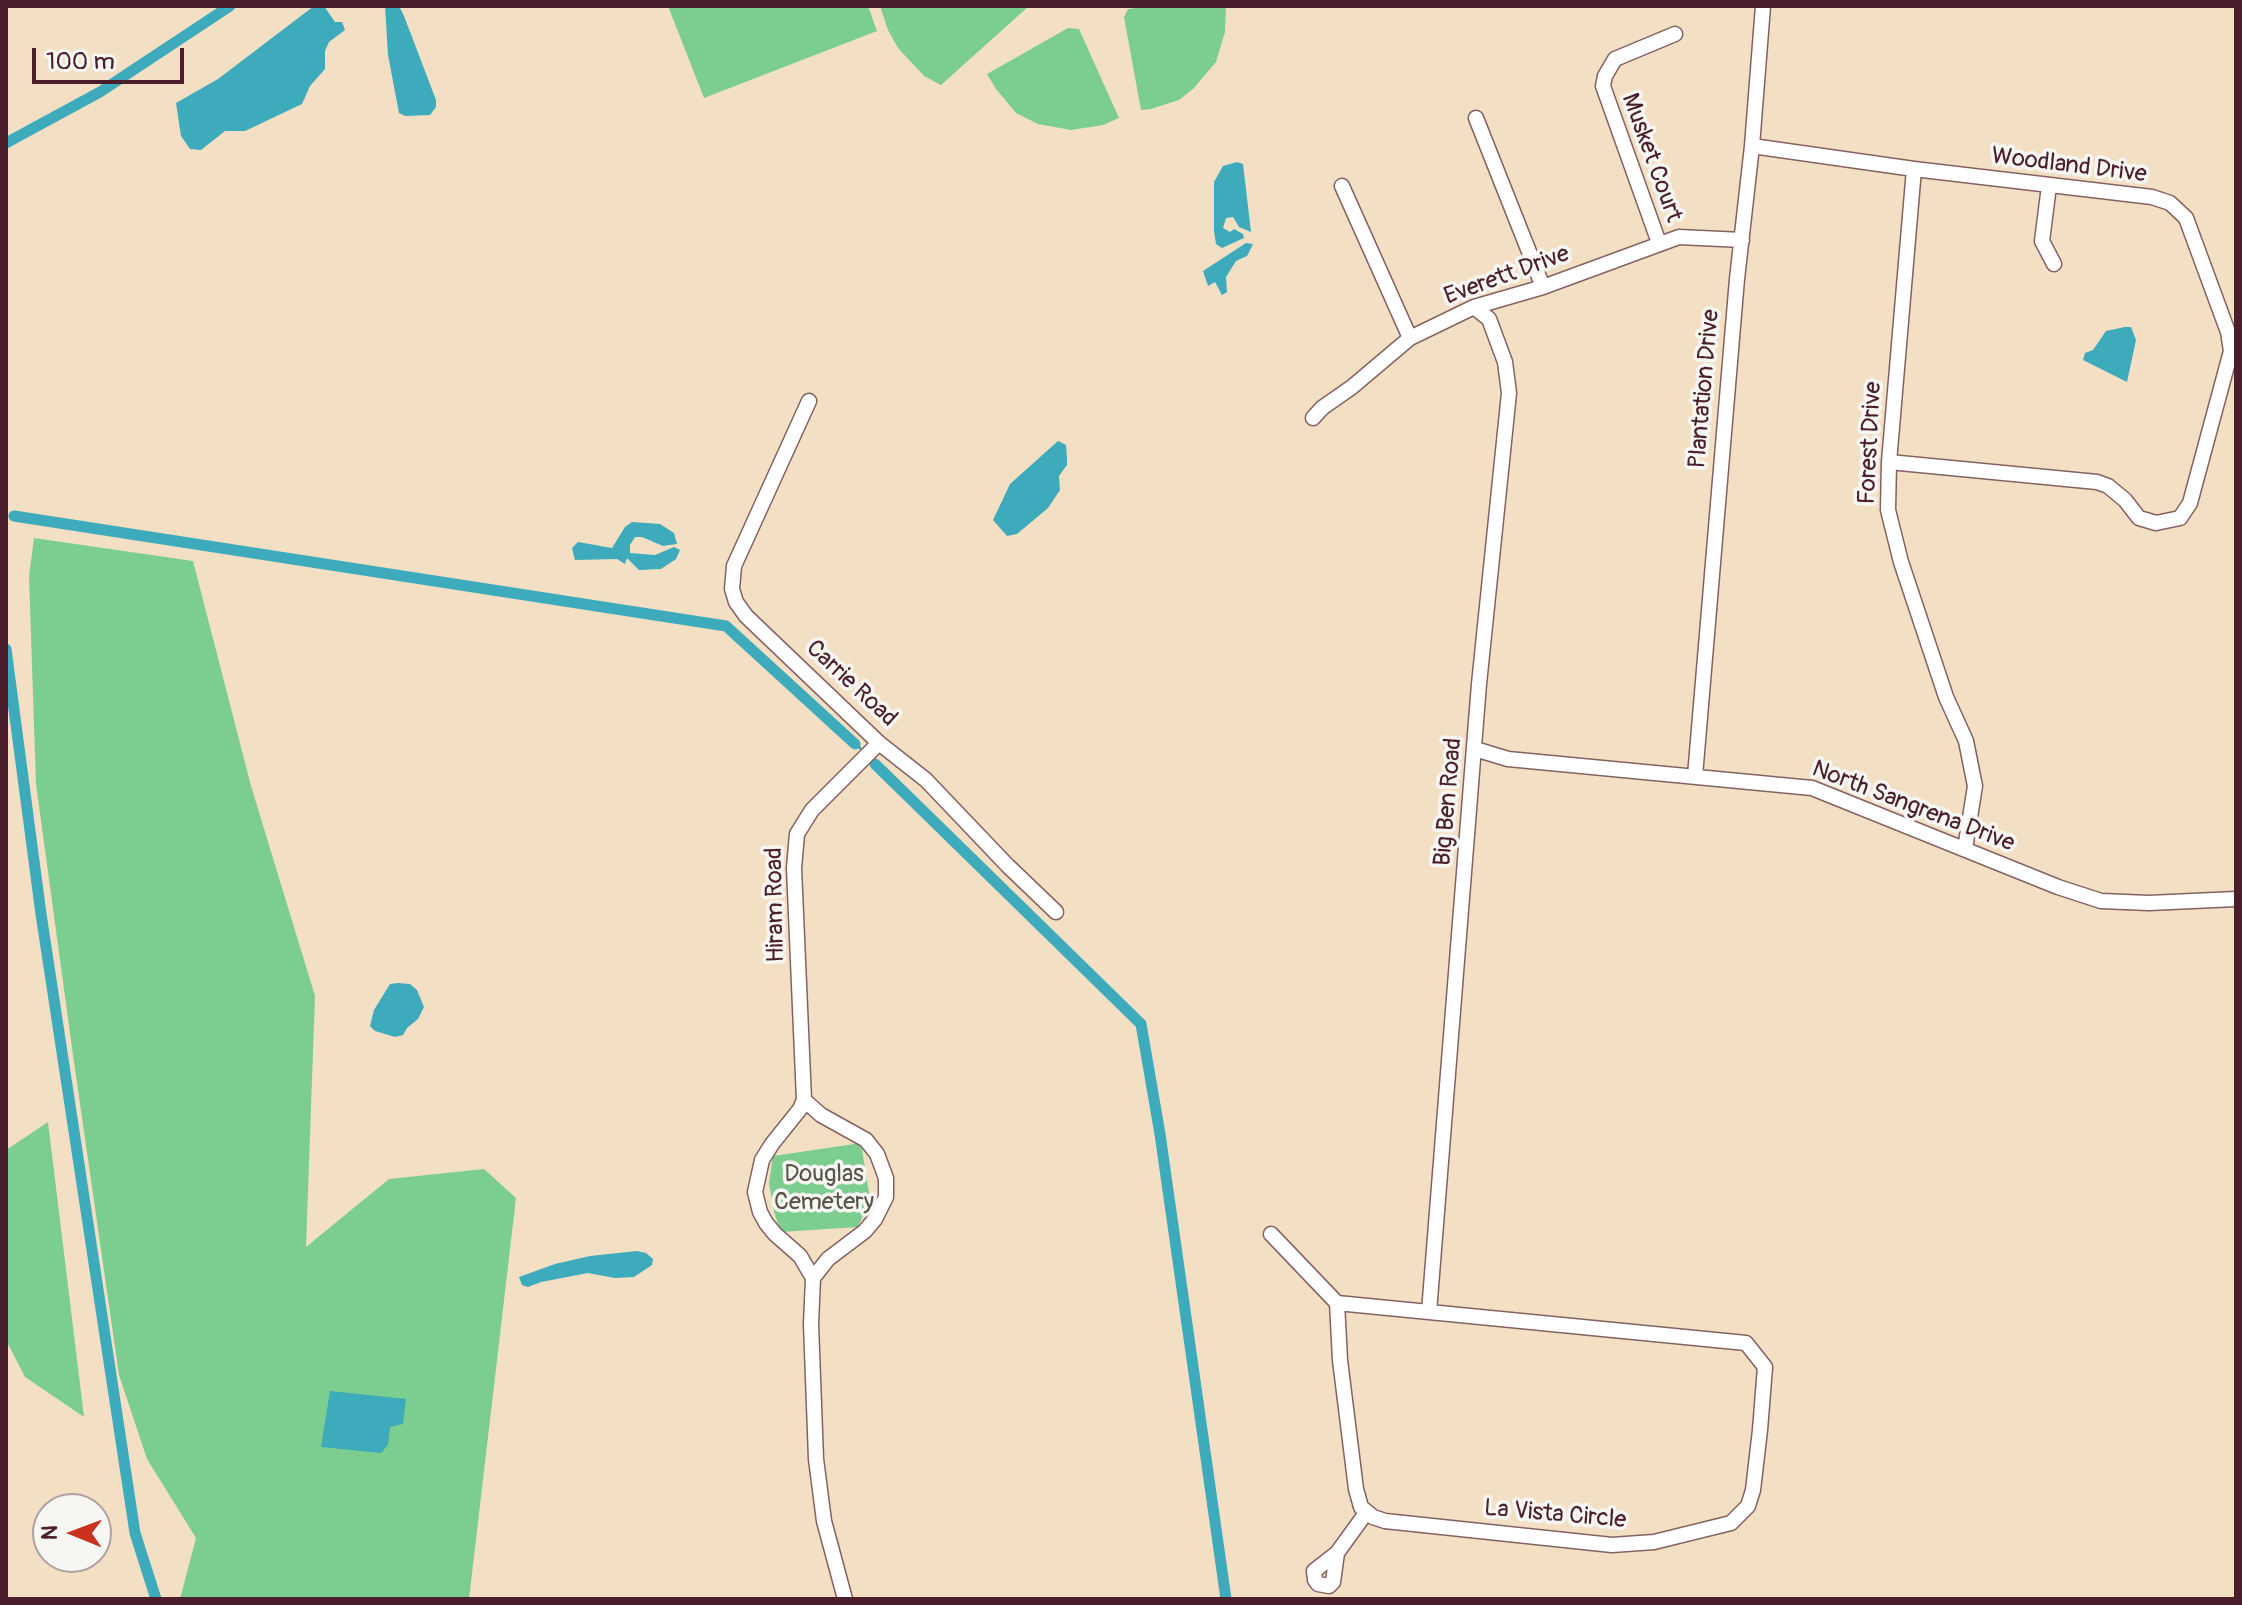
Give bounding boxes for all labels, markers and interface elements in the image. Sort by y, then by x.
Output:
scale bar [36,32,188,82]
text: 100 m [46,47,115,76]
street label: Musket Court [1614,90,1688,226]
street label: Woodland Drive [1990,142,2148,190]
street label: Everett Drive [1441,240,1573,312]
street label: Plantation Drive [1684,308,1726,470]
street label: Forest Drive [1853,381,1889,505]
street label: Carrie Road [799,635,903,733]
street label: Big Ben Road [1429,737,1469,867]
street label: North Sangrena Drive [1808,755,2018,859]
street label: Hiram Road [761,847,791,963]
park label: Douglas Cemetery [774,1161,874,1217]
north arrow [32,1493,112,1573]
street label: La Vista Circle [1483,1494,1627,1536]
text: N [36,1525,64,1540]

